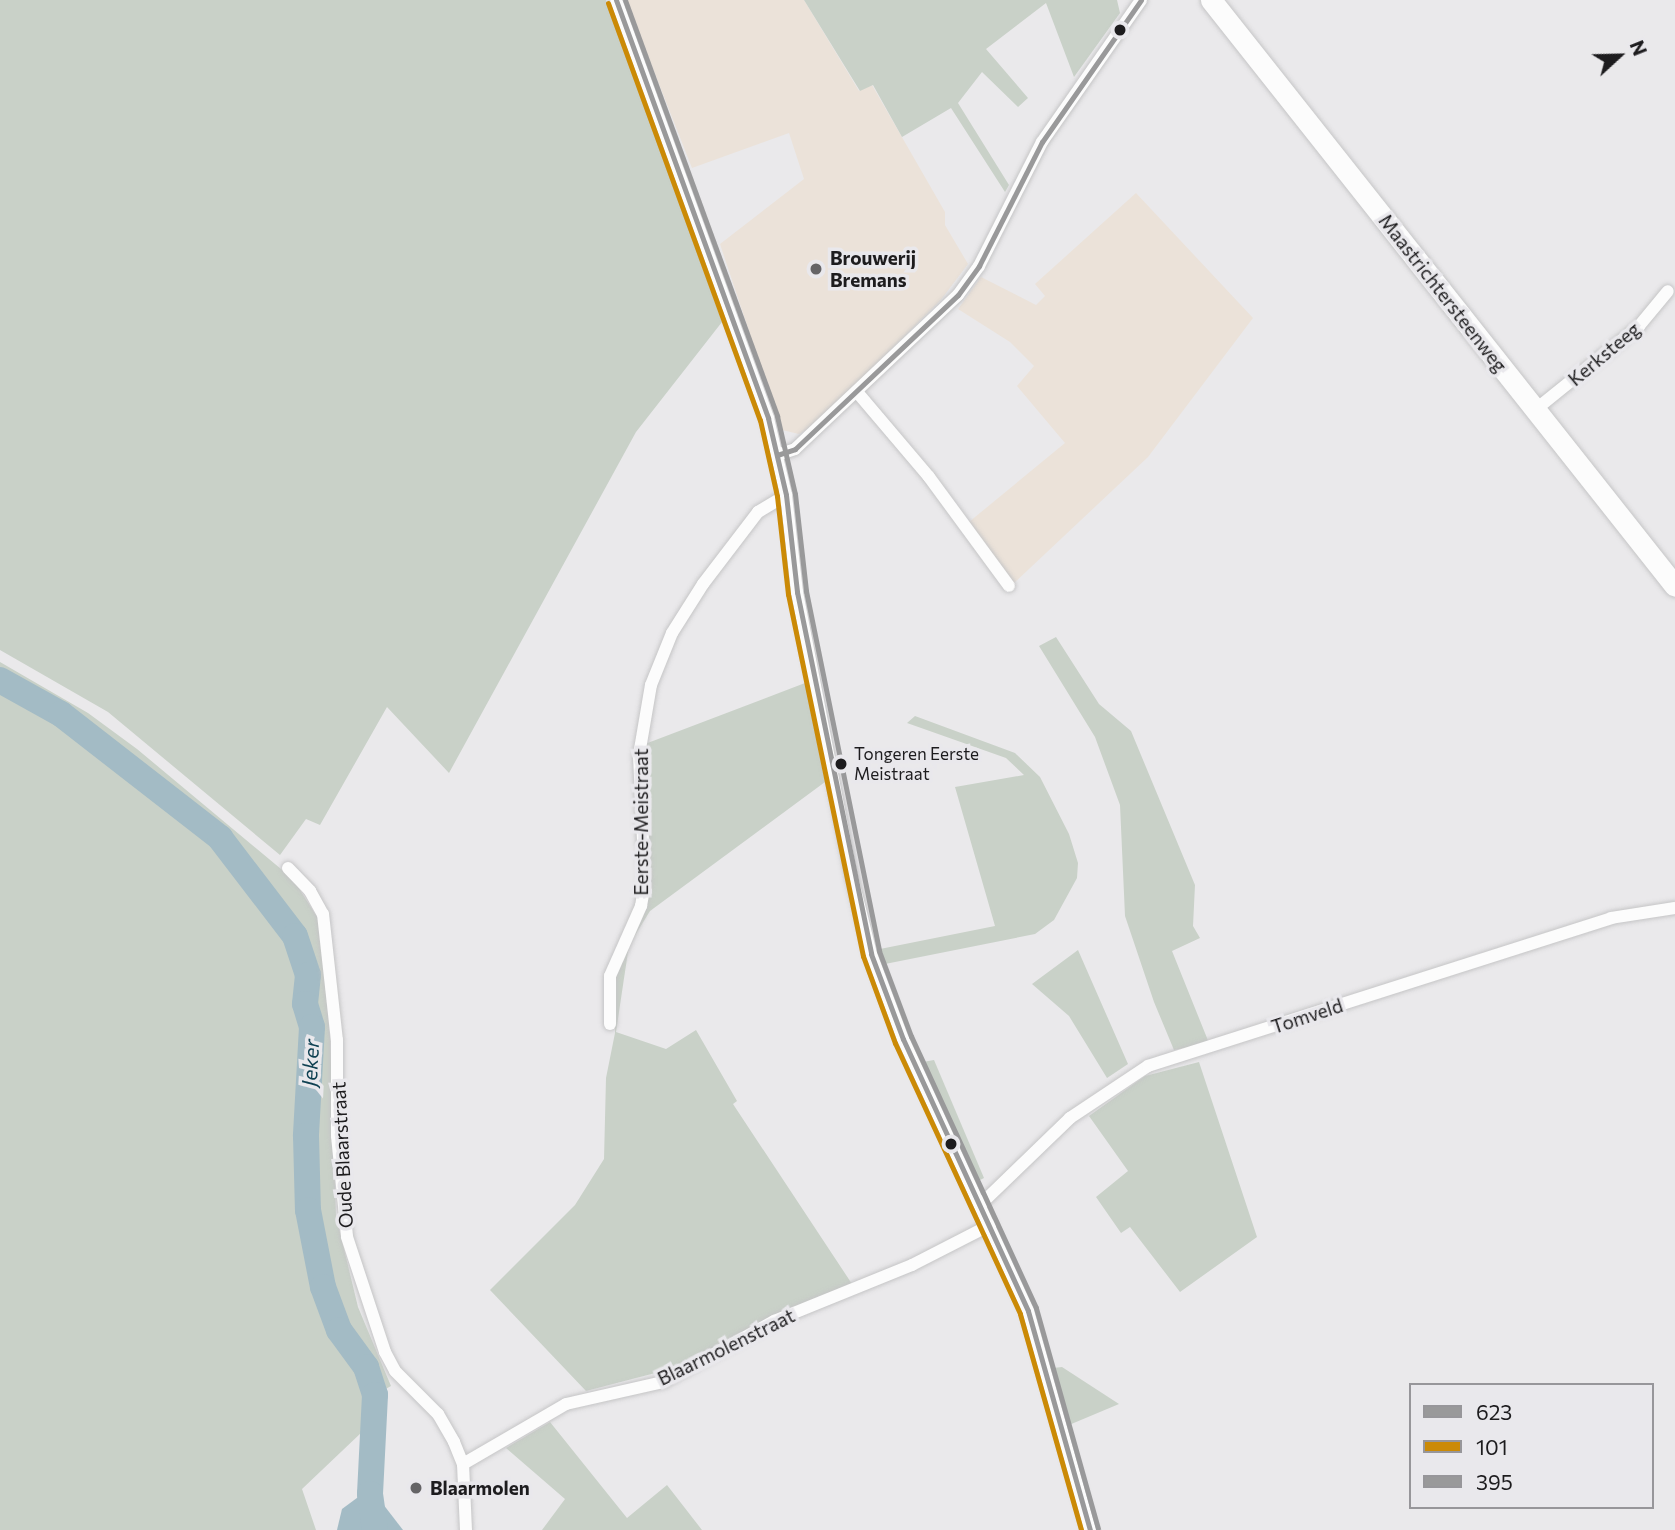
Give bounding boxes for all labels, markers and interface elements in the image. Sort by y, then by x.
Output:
north arrow [1584,21,1654,91]
unlabelled marker [1113,23,1127,37]
text: N [1626,37,1652,59]
street label: Maastrichtersteenweg [1374,210,1512,376]
place label: Brouwerij Bremans [830,247,916,291]
marker: Brouwerij Bremans [808,261,824,277]
street label: Kerksteeg [1564,317,1644,391]
place label: Tongeren Eerste Meistraat [854,744,979,784]
street label: Eerste-Meistraat [630,748,652,896]
marker: Tongeren Eerste Meistraat [834,757,848,771]
street label: Tomveld [1268,994,1346,1038]
water label: Jeker [296,1039,324,1087]
street label: Oude Blaarstraat [327,1081,357,1229]
unlabelled marker [944,1137,958,1151]
street label: Blaarmolenstraat [654,1304,798,1390]
legend [1409,1383,1654,1509]
text: 623 [1476,1399,1512,1424]
text: 101 [1476,1434,1508,1459]
text: 395 [1476,1469,1513,1494]
place label: Blaarmolen [430,1477,530,1499]
marker: Blaarmolen [408,1480,424,1496]

